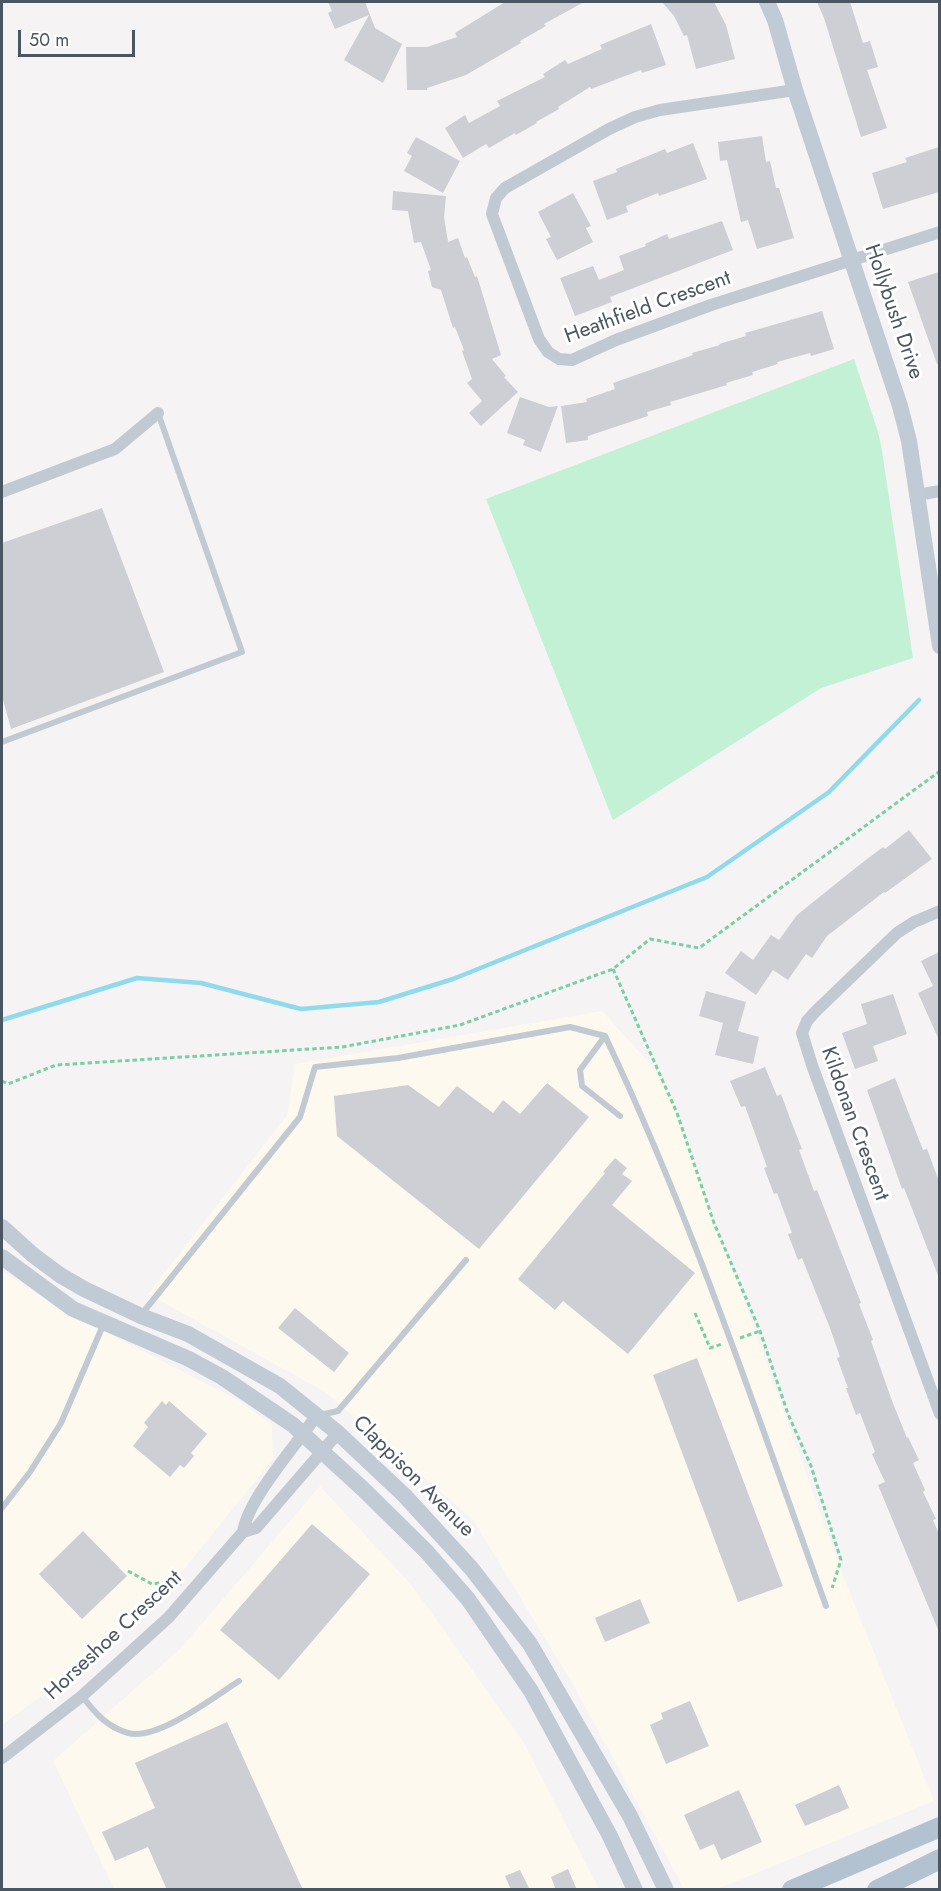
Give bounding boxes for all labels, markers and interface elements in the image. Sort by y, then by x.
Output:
scale bar [21,18,138,56]
text: 50 m [29,27,69,53]
street label: Hollybush Drive [858,241,928,383]
street label: Heathfield Crescent [562,266,734,350]
street label: Kildonan Crescent [815,1044,893,1204]
street label: Clappison Avenue [347,1411,479,1543]
street label: Horseshoe Crescent [40,1566,188,1706]

